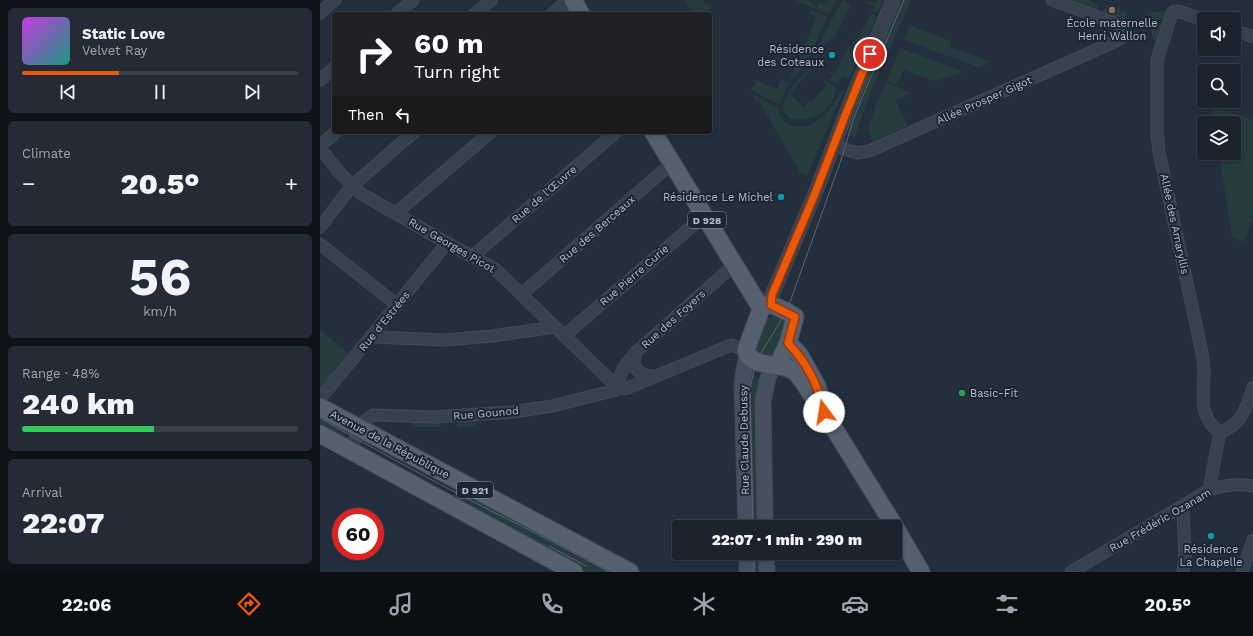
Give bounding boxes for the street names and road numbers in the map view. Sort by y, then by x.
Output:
street label: Allée Prosper Gigot [935,73,1034,127]
street label: Rue de l'Œuvre [509,163,579,226]
street label: Allée des Amaryllis [1158,173,1192,276]
street label: Rue des Berceaux [557,193,638,266]
road number: D 928 [688,212,726,228]
street label: Rue Georges Picot [406,215,498,276]
street label: Rue Pierre Curie [597,242,671,309]
street label: Rue des Foyers [639,287,708,351]
street label: Rue d'Estrées [356,288,413,354]
street label: Rue Claude Debussy [737,385,752,495]
street label: Rue Gounod [453,404,519,423]
street label: Avenue de la République [328,407,452,481]
road number: D 921 [457,482,493,498]
street label: Rue Frédéric Ozanam [1107,486,1213,555]

